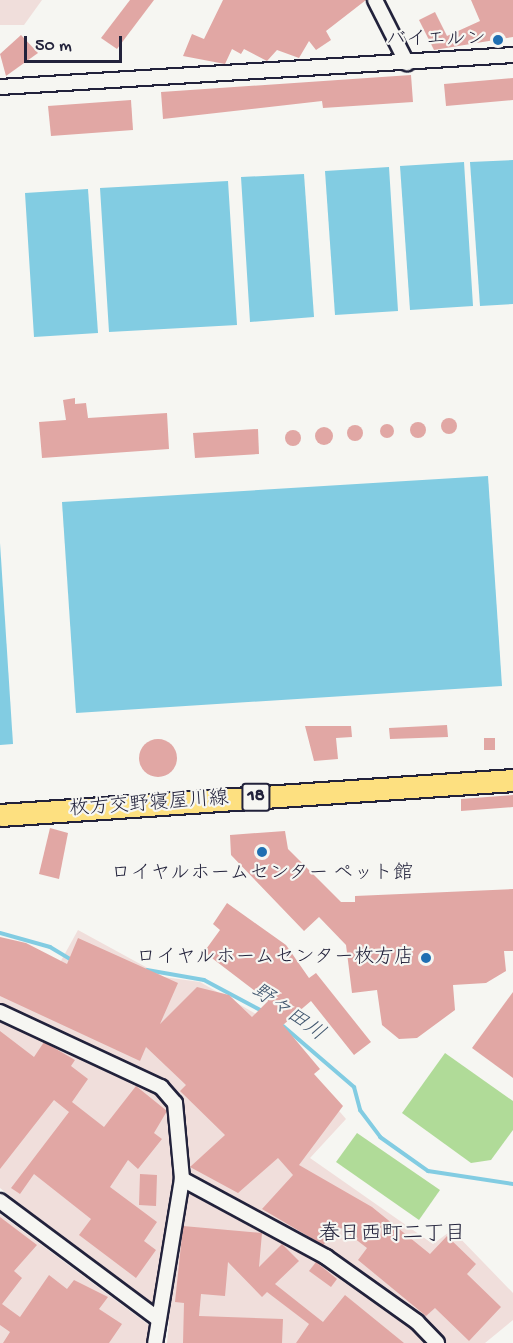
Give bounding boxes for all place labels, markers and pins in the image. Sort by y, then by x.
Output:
place label: バイエルン [386,28,486,52]
marker: バイエルン [491,33,505,47]
marker: ロイヤルホームセンター ペット館 [255,845,269,859]
place label: ロイヤルホームセンター ペット館 [110,862,414,886]
place label: ロイヤルホームセンター枚方店 [134,946,414,970]
marker: ロイヤルホームセンター枚方店 [419,951,433,965]

